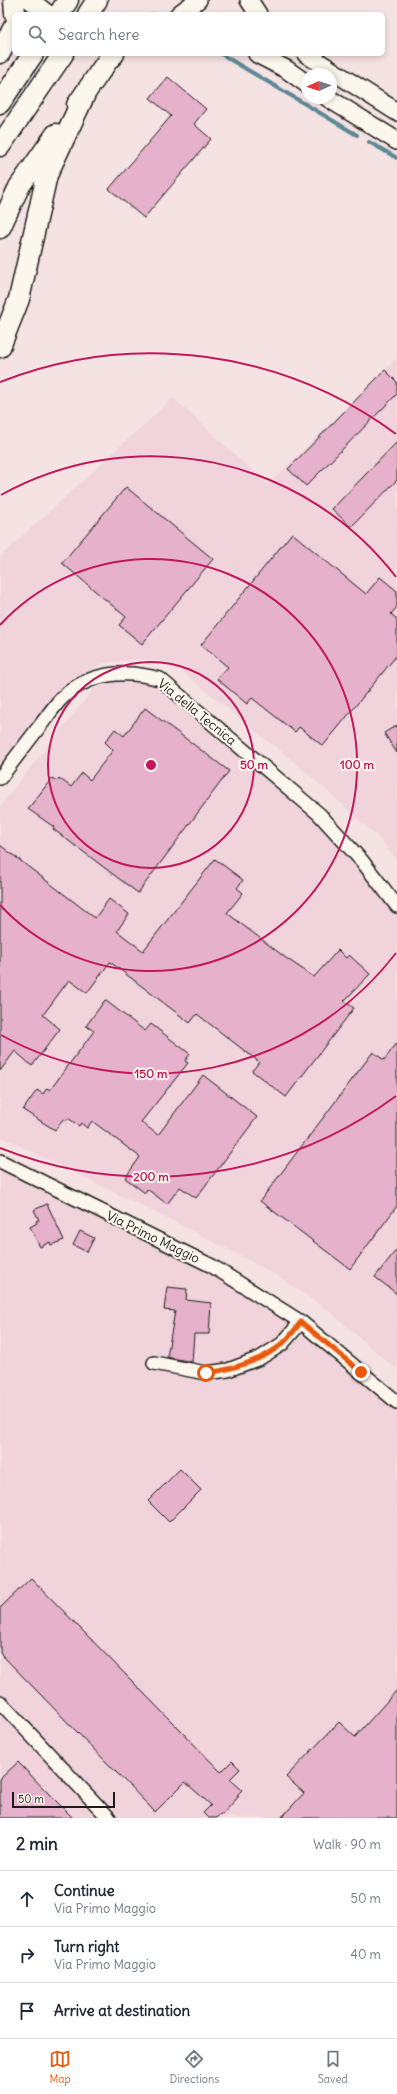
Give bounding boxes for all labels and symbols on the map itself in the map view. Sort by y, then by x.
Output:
north arrow [301,68,337,104]
street label: Via della Tecnica [154,675,240,749]
text: 50 m [240,757,269,772]
text: 100 m [340,757,374,772]
centre of rings [144,758,158,772]
text: 150 m [135,1066,168,1081]
text: 200 m [133,1169,169,1184]
street label: Via Primo Maggio [103,1207,203,1267]
route end [352,1363,370,1381]
route start [197,1364,215,1382]
scale bar [12,1790,115,1809]

